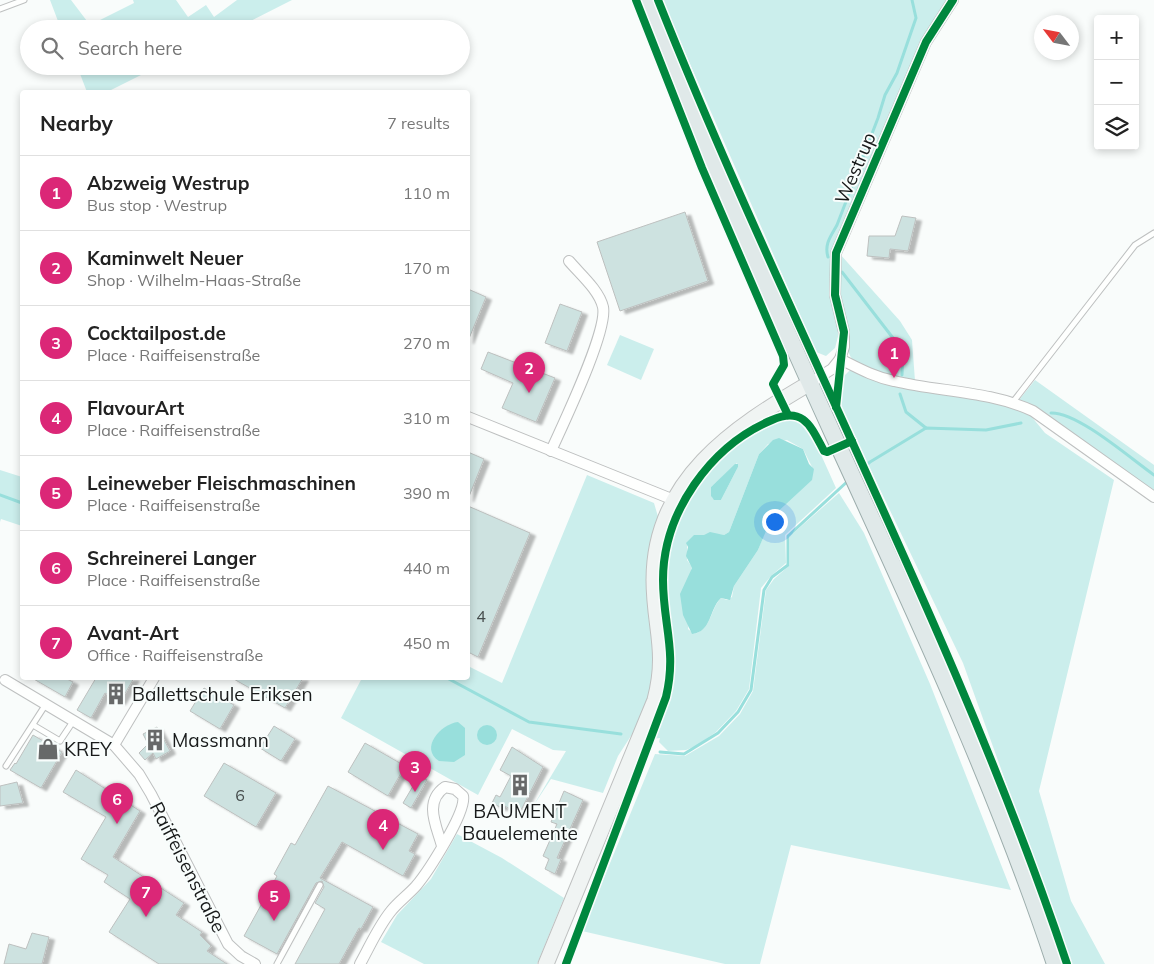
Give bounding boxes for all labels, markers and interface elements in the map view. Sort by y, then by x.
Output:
north arrow [1034,15,1079,60]
map controls [1094,15,1139,150]
button: + [1094,15,1139,60]
search box [20,20,470,75]
icon: search [38,34,66,62]
text: Search here [78,36,182,60]
button: − [1094,60,1139,105]
button: layers [1094,105,1139,150]
text: Nearby [40,110,113,136]
text: 7 results [387,113,450,133]
street label: Westrup [829,129,881,207]
text: Abzweig Westrup [87,171,249,195]
text: 1 [51,183,61,203]
text: 110 m [403,183,450,203]
text: Bus stop · Westrup [87,195,227,215]
text: Kaminwelt Neuer [87,246,243,270]
text: 2 [51,258,61,278]
text: 170 m [403,258,450,278]
text: Shop · Wilhelm-Haas-Straße [87,270,301,290]
text: Cocktailpost.de [87,321,226,345]
text: 3 [51,333,61,353]
text: 270 m [403,333,450,353]
pin: 1 [878,337,910,378]
text: Place · Raiffeisenstraße [87,345,260,365]
pin: 2 [513,352,545,393]
text: FlavourArt [87,396,184,420]
text: 4 [51,408,61,428]
text: 310 m [403,408,450,428]
text: Place · Raiffeisenstraße [87,420,260,440]
text: Leineweber Fleischmaschinen [87,471,356,495]
text: 5 [51,483,61,503]
text: 390 m [403,483,450,503]
text: Place · Raiffeisenstraße [87,495,260,515]
your location [762,509,788,535]
text: Schreinerei Langer [87,546,256,570]
text: 6 [51,558,61,578]
text: 440 m [403,558,450,578]
text: Place · Raiffeisenstraße [87,570,260,590]
house number: 4 [476,606,486,626]
text: Avant-Art [87,621,179,645]
text: 7 [51,633,61,653]
text: 450 m [403,633,450,653]
text: Office · Raiffeisenstraße [87,645,263,665]
building icon: Ballettschule Eriksen [103,681,129,707]
place label: Ballettschule Eriksen [132,682,313,706]
building icon: Massmann [142,727,168,753]
place label: Massmann [172,728,269,752]
shop icon: KREY [35,736,61,762]
place label: KREY [64,737,112,761]
pin: 3 [399,751,431,792]
building icon: BAUMENT Bauelemente [507,772,533,798]
pin: 6 [101,783,133,824]
house number: 6 [235,785,245,805]
street label: Raiffeisenstraße [145,798,231,936]
place label: BAUMENT Bauelemente [462,799,578,845]
pin: 4 [367,809,399,850]
pin: 7 [130,876,162,917]
pin: 5 [258,880,290,921]

